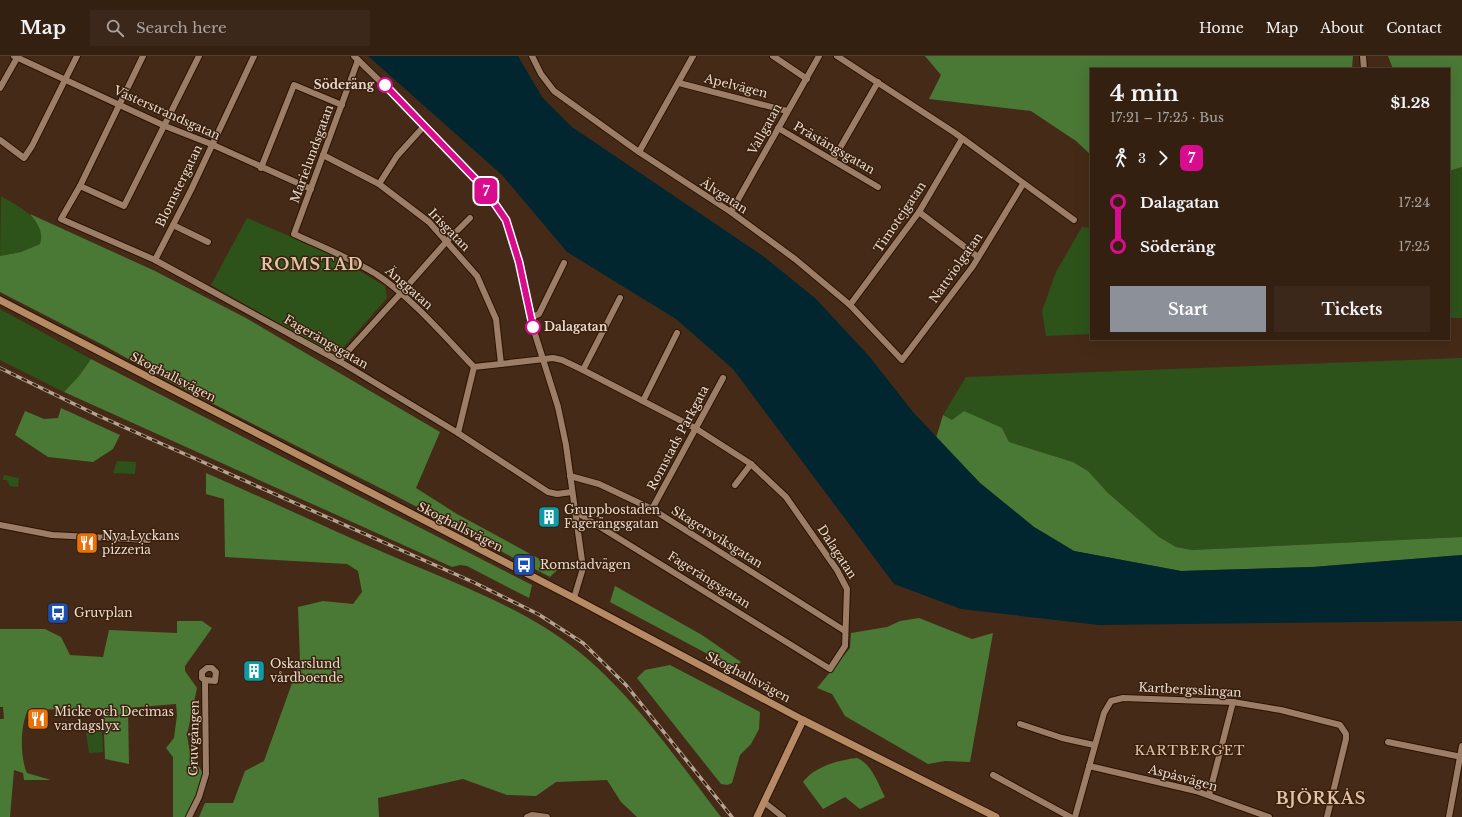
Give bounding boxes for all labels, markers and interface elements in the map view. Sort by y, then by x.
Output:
search box [90,10,370,46]
text: Map [20,16,66,39]
icon: search [104,17,126,39]
text: Search here [136,18,227,37]
text: Home [1199,19,1244,37]
text: Map [1266,19,1298,37]
text: About [1320,19,1364,37]
text: Contact [1386,19,1442,37]
street label: Apelvägen [702,70,769,101]
place label: Söderäng [314,77,375,92]
marker: Söderäng [377,77,393,93]
text: 4 min [1110,80,1179,107]
street label: Västerstrandsgatan [111,82,223,143]
text: $1.28 [1391,93,1430,112]
street label: Vallgatan [744,101,785,158]
street label: Marielundsgatan [287,103,336,205]
text: 17:21 – 17:25 · Bus [1110,109,1224,126]
street label: Prästängsgatan [791,118,878,177]
street label: Blomstergatan [152,142,205,229]
icon: walk [1110,147,1132,169]
icon: forward [1152,147,1174,169]
text: 7 [1188,149,1195,167]
text: 3 [1138,150,1146,167]
street label: Älvgatan [697,173,751,216]
line badge: 7 [473,178,499,204]
street label: Timotejgatan [870,178,929,255]
text: 7 [482,182,490,200]
text: Dalagatan [1140,193,1219,212]
text: 17:24 [1398,194,1430,211]
street label: Irisgatan [425,205,473,254]
street label: Nattviolgatan [926,230,985,306]
text: Söderäng [1140,237,1215,256]
text: 17:25 [1399,238,1430,255]
district label: ROMSTAD [260,254,364,274]
street label: Änggatan [382,262,437,312]
button: Start [1110,286,1266,332]
button: Tickets [1274,286,1430,332]
street label: Fagerängsgatan [281,311,371,372]
marker: Dalagatan [525,319,541,335]
place label: Dalagatan [544,319,608,334]
street label: Skoghallsvägen [128,349,218,405]
street label: Romstads Parkgata [644,383,712,493]
street label: Skoghallsvägen [415,499,505,555]
place label: Gruppbostaden Fagerängsgatan [564,502,660,531]
street label: Skagersviksgatan [669,503,766,571]
building icon: Gruppbostaden Fagerängsgatan [536,504,562,530]
street label: Dalagatan [815,522,860,581]
place label: Nya Lyckans pizzeria [102,528,179,557]
restaurant icon: Nya Lyckans pizzeria [74,530,100,556]
street label: Fagerängsgatan [665,548,753,611]
bus stop icon: Romstadvägen [511,552,537,578]
place label: Romstadvägen [540,557,631,572]
bus stop icon: Gruvplan [45,600,71,626]
place label: Gruvplan [74,605,133,620]
street label: Skoghallsvägen [703,648,793,705]
place label: Oskarslund vårdboende [270,656,343,685]
building icon: Oskarslund vårdboende [241,658,267,684]
street label: Kartbergsslingan [1138,679,1242,700]
street label: Gruvgången [185,700,202,776]
place label: Micke och Decimas vardagslyx [54,704,174,733]
restaurant icon: Micke och Decimas vardagslyx [25,706,51,732]
district label: KARTBERGET [1134,742,1246,759]
street label: Aspåsvägen [1146,761,1219,794]
district label: BJÖRKÅS [1276,788,1366,808]

